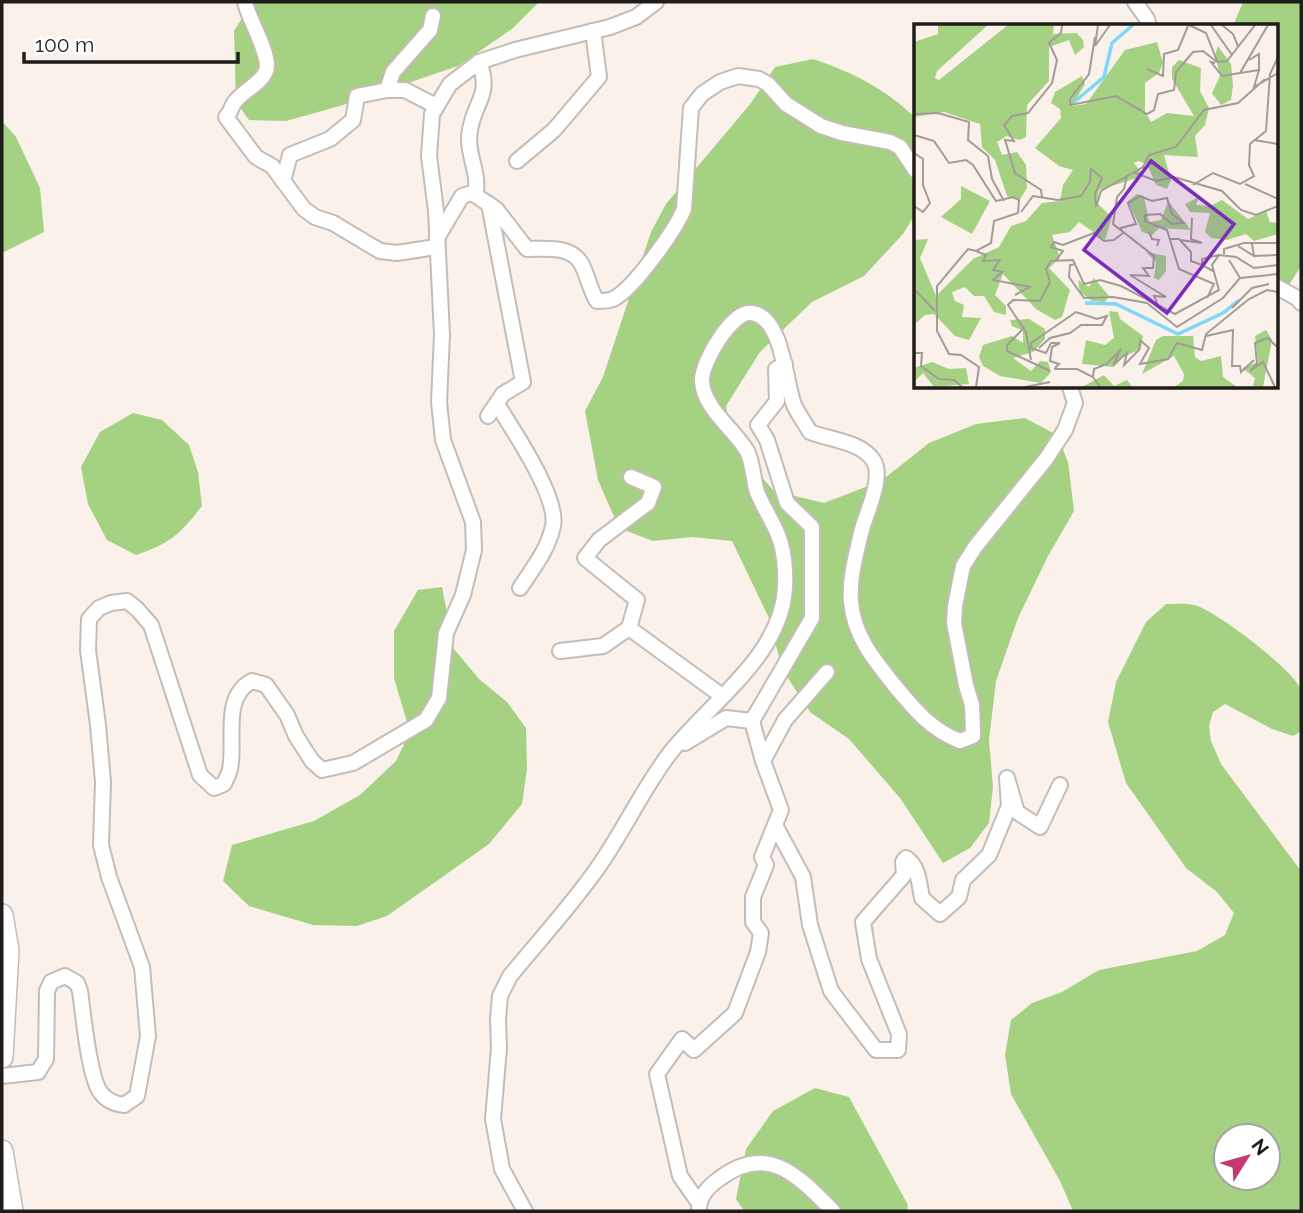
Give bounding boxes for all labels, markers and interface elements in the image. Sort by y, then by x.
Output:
scale bar [24,21,238,65]
inset map [914,24,1278,388]
text: 100 m [35,32,94,57]
north arrow [1212,1122,1282,1192]
text: N [1247,1134,1274,1159]

